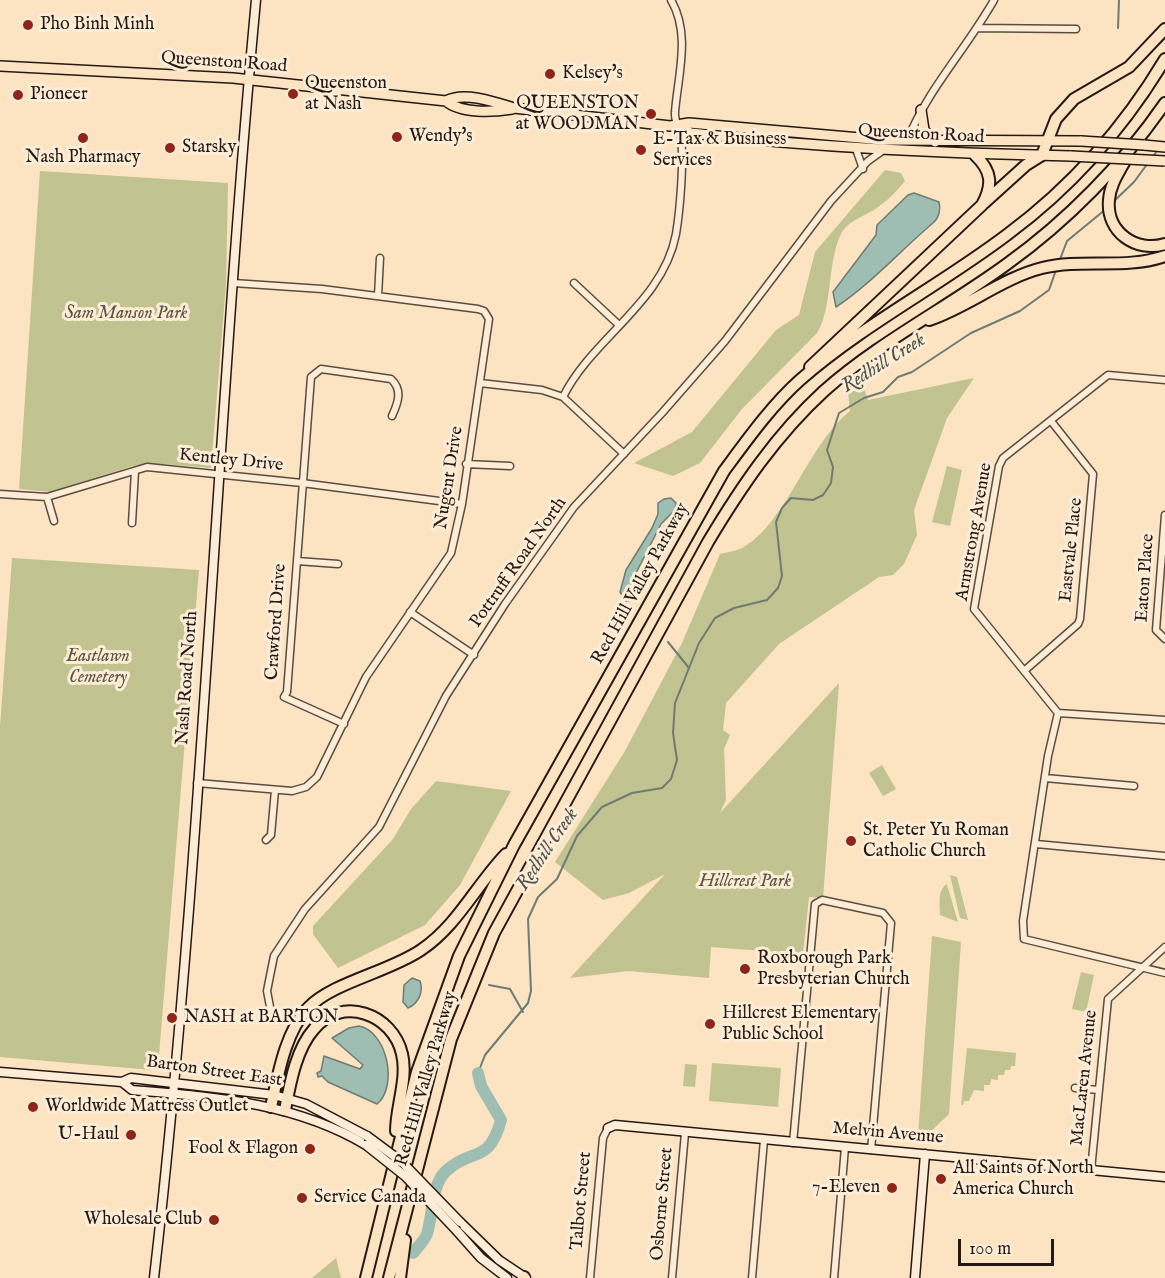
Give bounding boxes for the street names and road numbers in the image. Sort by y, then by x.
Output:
street label: Queenston Road [160,48,288,78]
street label: Queenston Road [857,121,985,149]
street label: Nugent Drive [431,425,469,531]
street label: Kentley Drive [178,445,284,477]
street label: Armstrong Avenue [952,461,998,603]
street label: Pottruff Road North [466,494,572,632]
street label: Eastvale Place [1056,497,1088,603]
street label: Red Hill Valley Parkway [588,500,694,668]
street label: Eaton Place [1132,533,1160,623]
street label: Crawford Drive [262,563,292,681]
street label: Nash Road North [173,610,203,746]
street label: Red Hill Valley Parkway [392,989,462,1169]
street label: MacLaren Avenue [1067,1009,1103,1147]
street label: Barton Street East [145,1052,283,1092]
street label: Melvin Avenue [832,1118,944,1150]
street label: Osborne Street [647,1146,679,1262]
street label: Talbot Street [567,1151,597,1251]

